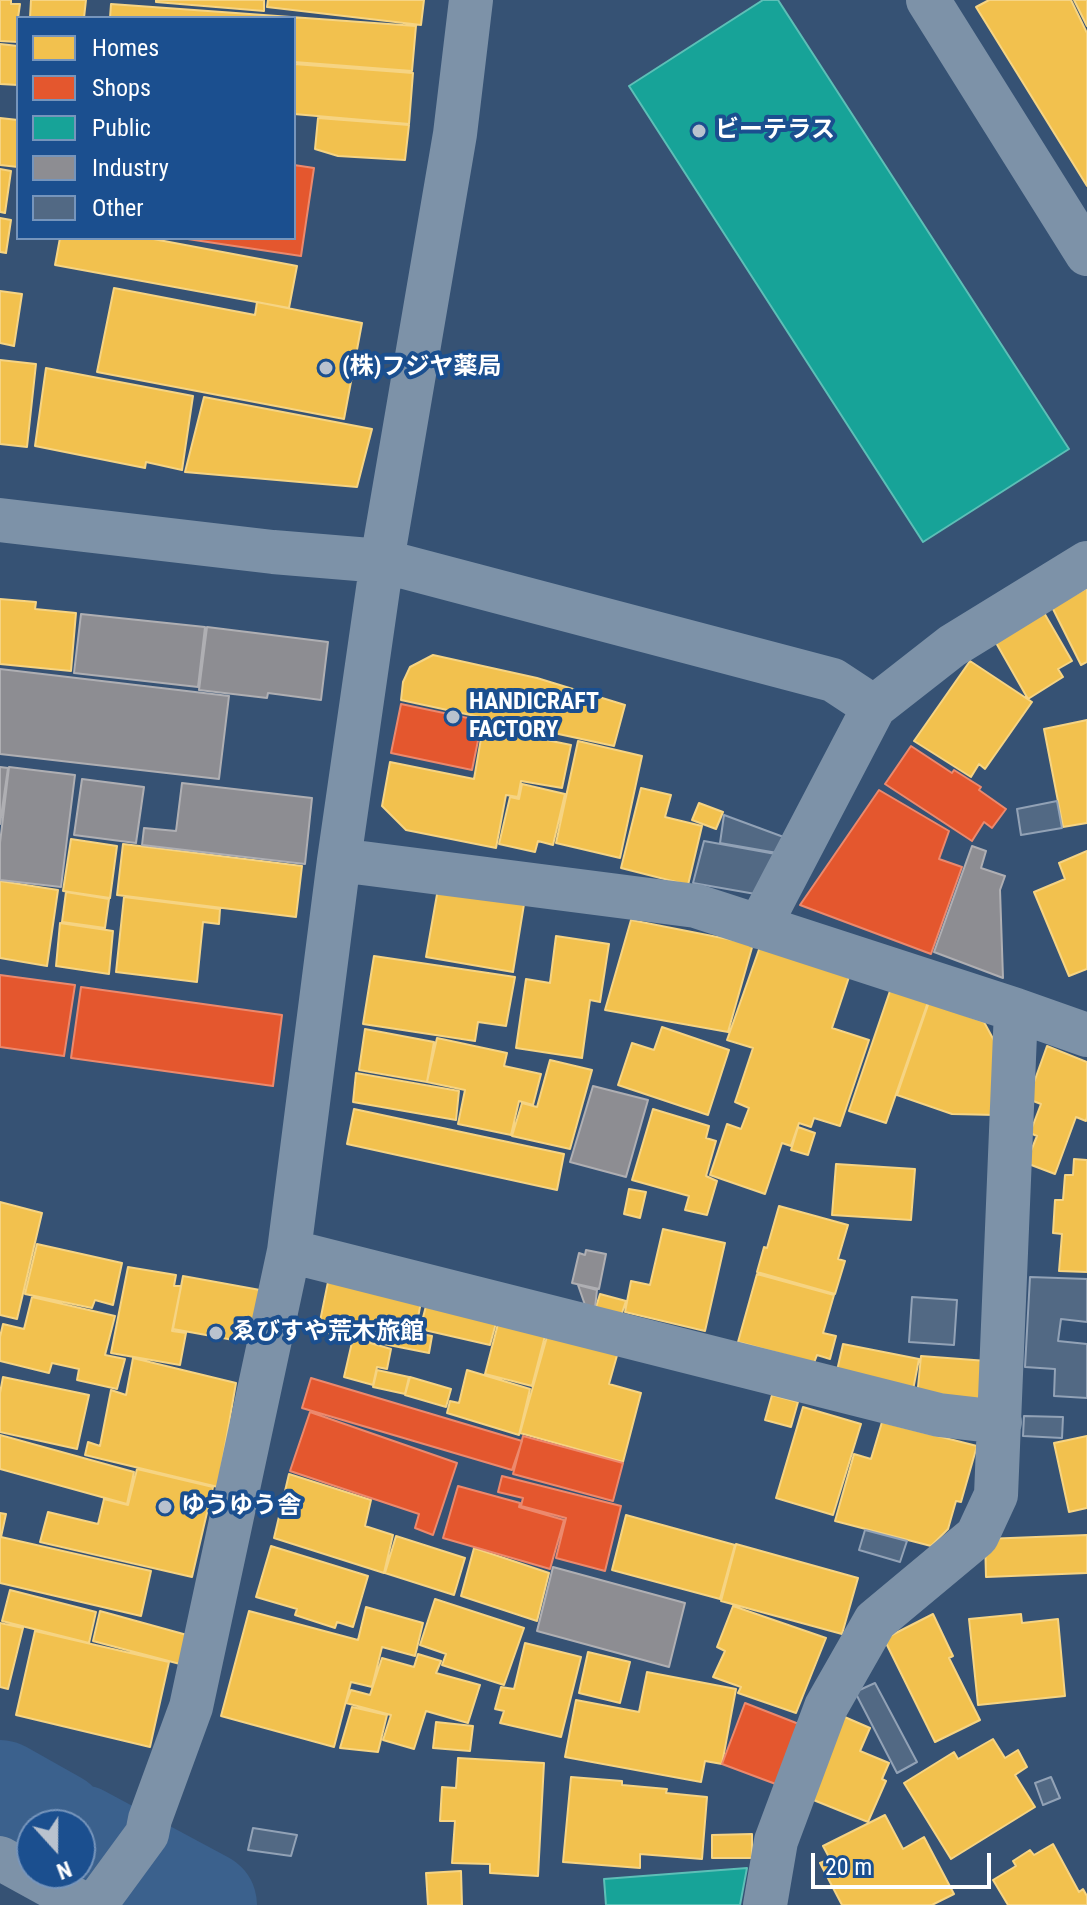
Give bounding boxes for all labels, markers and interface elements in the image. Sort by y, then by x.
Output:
legend [16,16,296,240]
text: Homes [92,34,159,62]
text: Shops [92,74,151,102]
text: Public [92,114,151,142]
place label: ビーテラス [715,117,835,145]
marker: ビーテラス [690,122,708,140]
text: Industry [92,154,169,182]
text: Other [92,194,144,222]
place label: (株)フジヤ薬局 [342,354,502,382]
marker: (株)フジヤ薬局 [317,359,335,377]
place label: HANDICRAFT FACTORY [469,689,599,745]
marker: HANDICRAFT FACTORY [444,708,462,726]
place label: ゑびすや荒木旅館 [232,1319,424,1347]
marker: ゑびすや荒木旅館 [207,1324,225,1342]
place label: ゆうゆう舎 [181,1493,301,1521]
marker: ゆうゆう舎 [156,1498,174,1516]
north arrow [16,1809,96,1889]
scale bar [815,1837,995,1887]
text: 20 m [825,1853,872,1881]
text: N [53,1856,75,1884]

